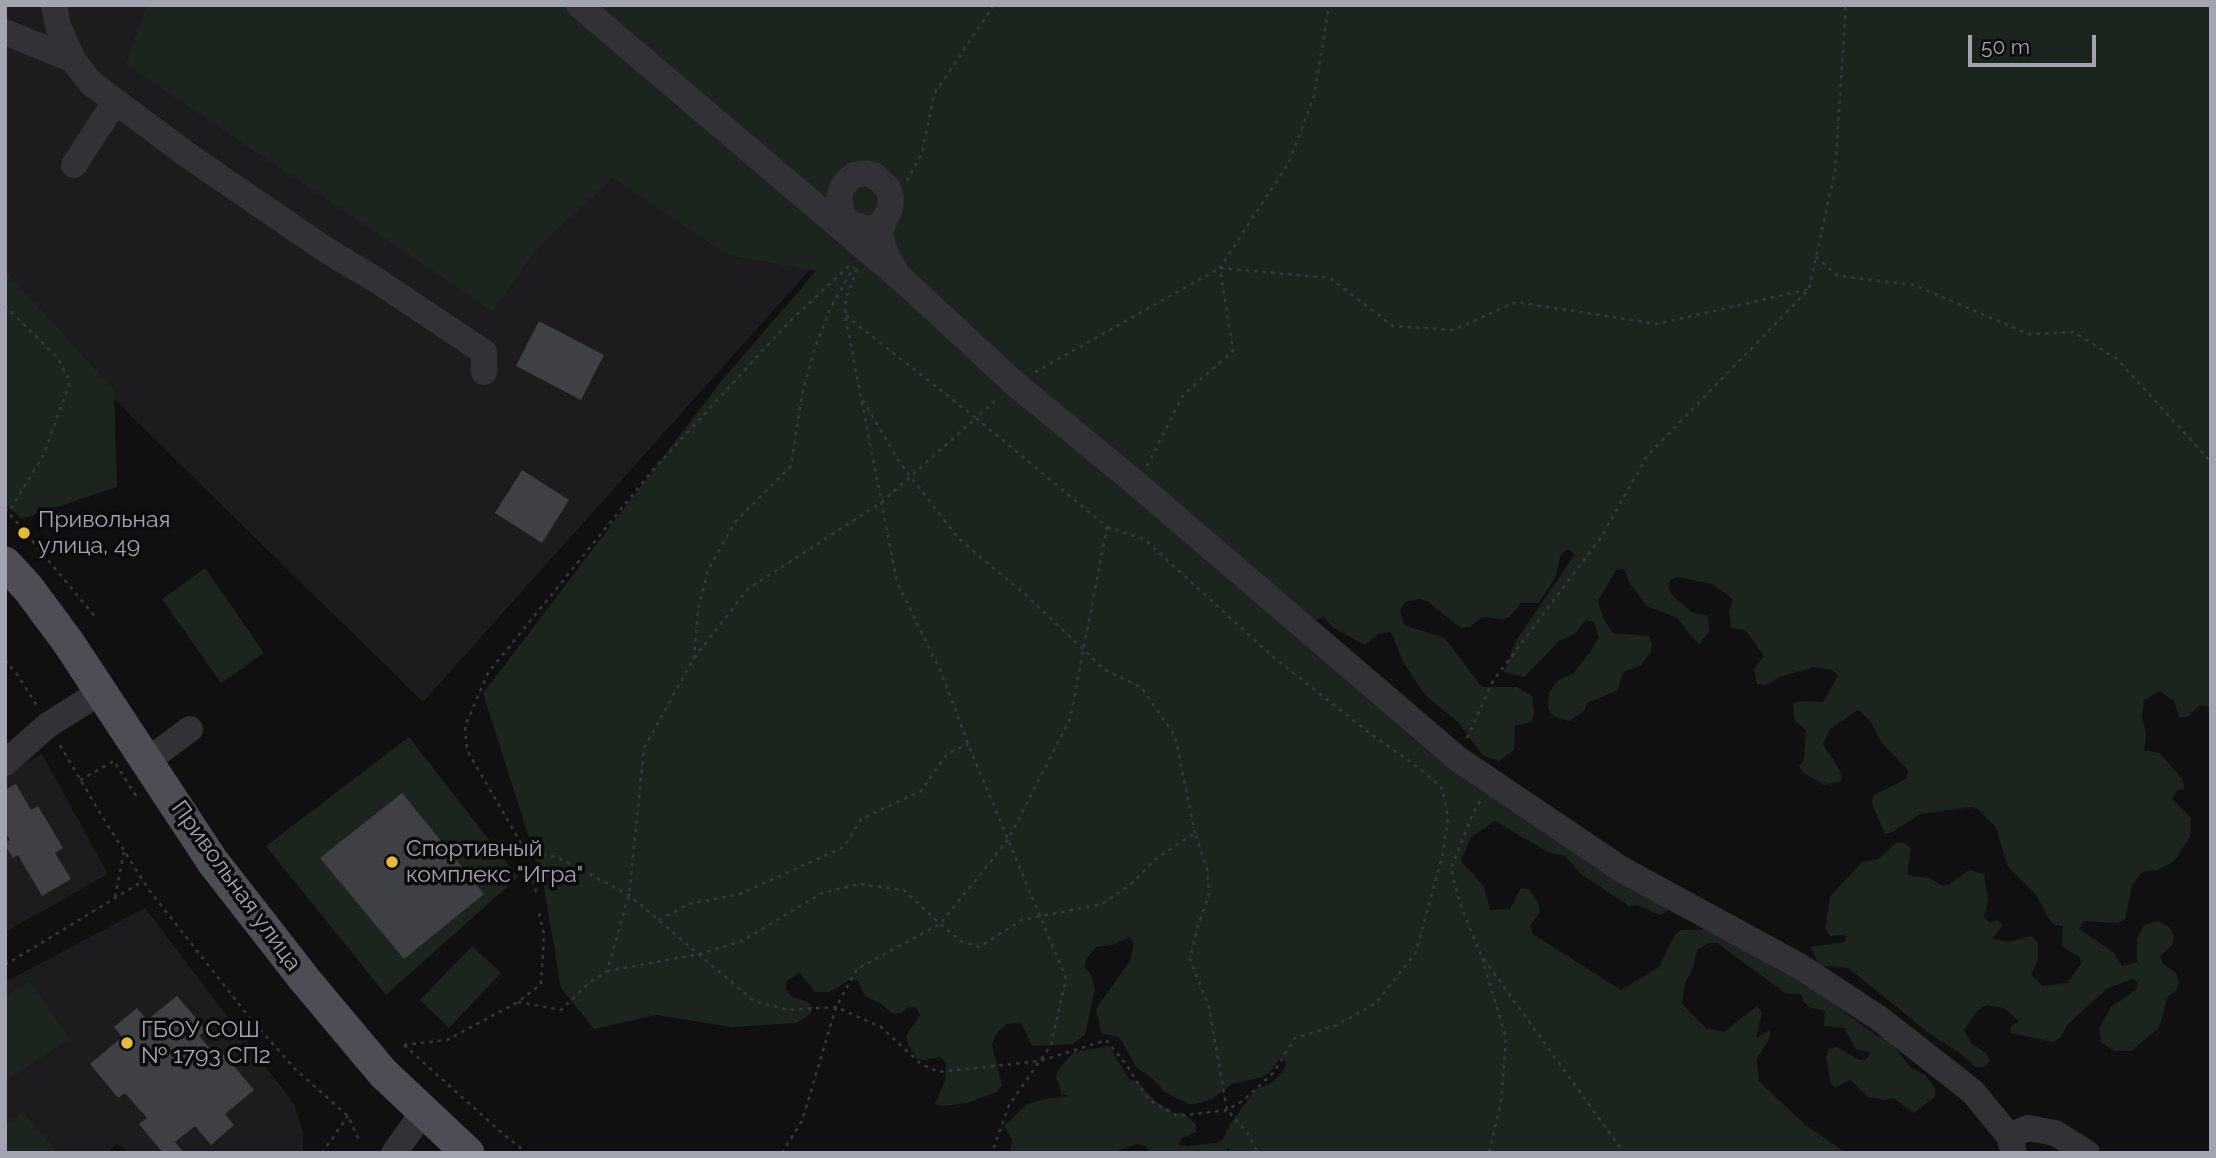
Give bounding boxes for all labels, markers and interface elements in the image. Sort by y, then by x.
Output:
scale bar [1971,21,2099,65]
text: 50 m [1981,34,2030,59]
place label: Привольная улица, 49 [38,506,170,560]
marker: Привольная улица, 49 [16,525,32,541]
street label: Привольная улица [165,796,307,976]
place label: Спортивный комплекс "Игра" [406,835,583,889]
marker: Спортивный комплекс "Игра" [384,854,400,870]
place label: ГБОУ СОШ № 1793 СП2 [141,1016,271,1070]
marker: ГБОУ СОШ № 1793 СП2 [119,1035,135,1051]

